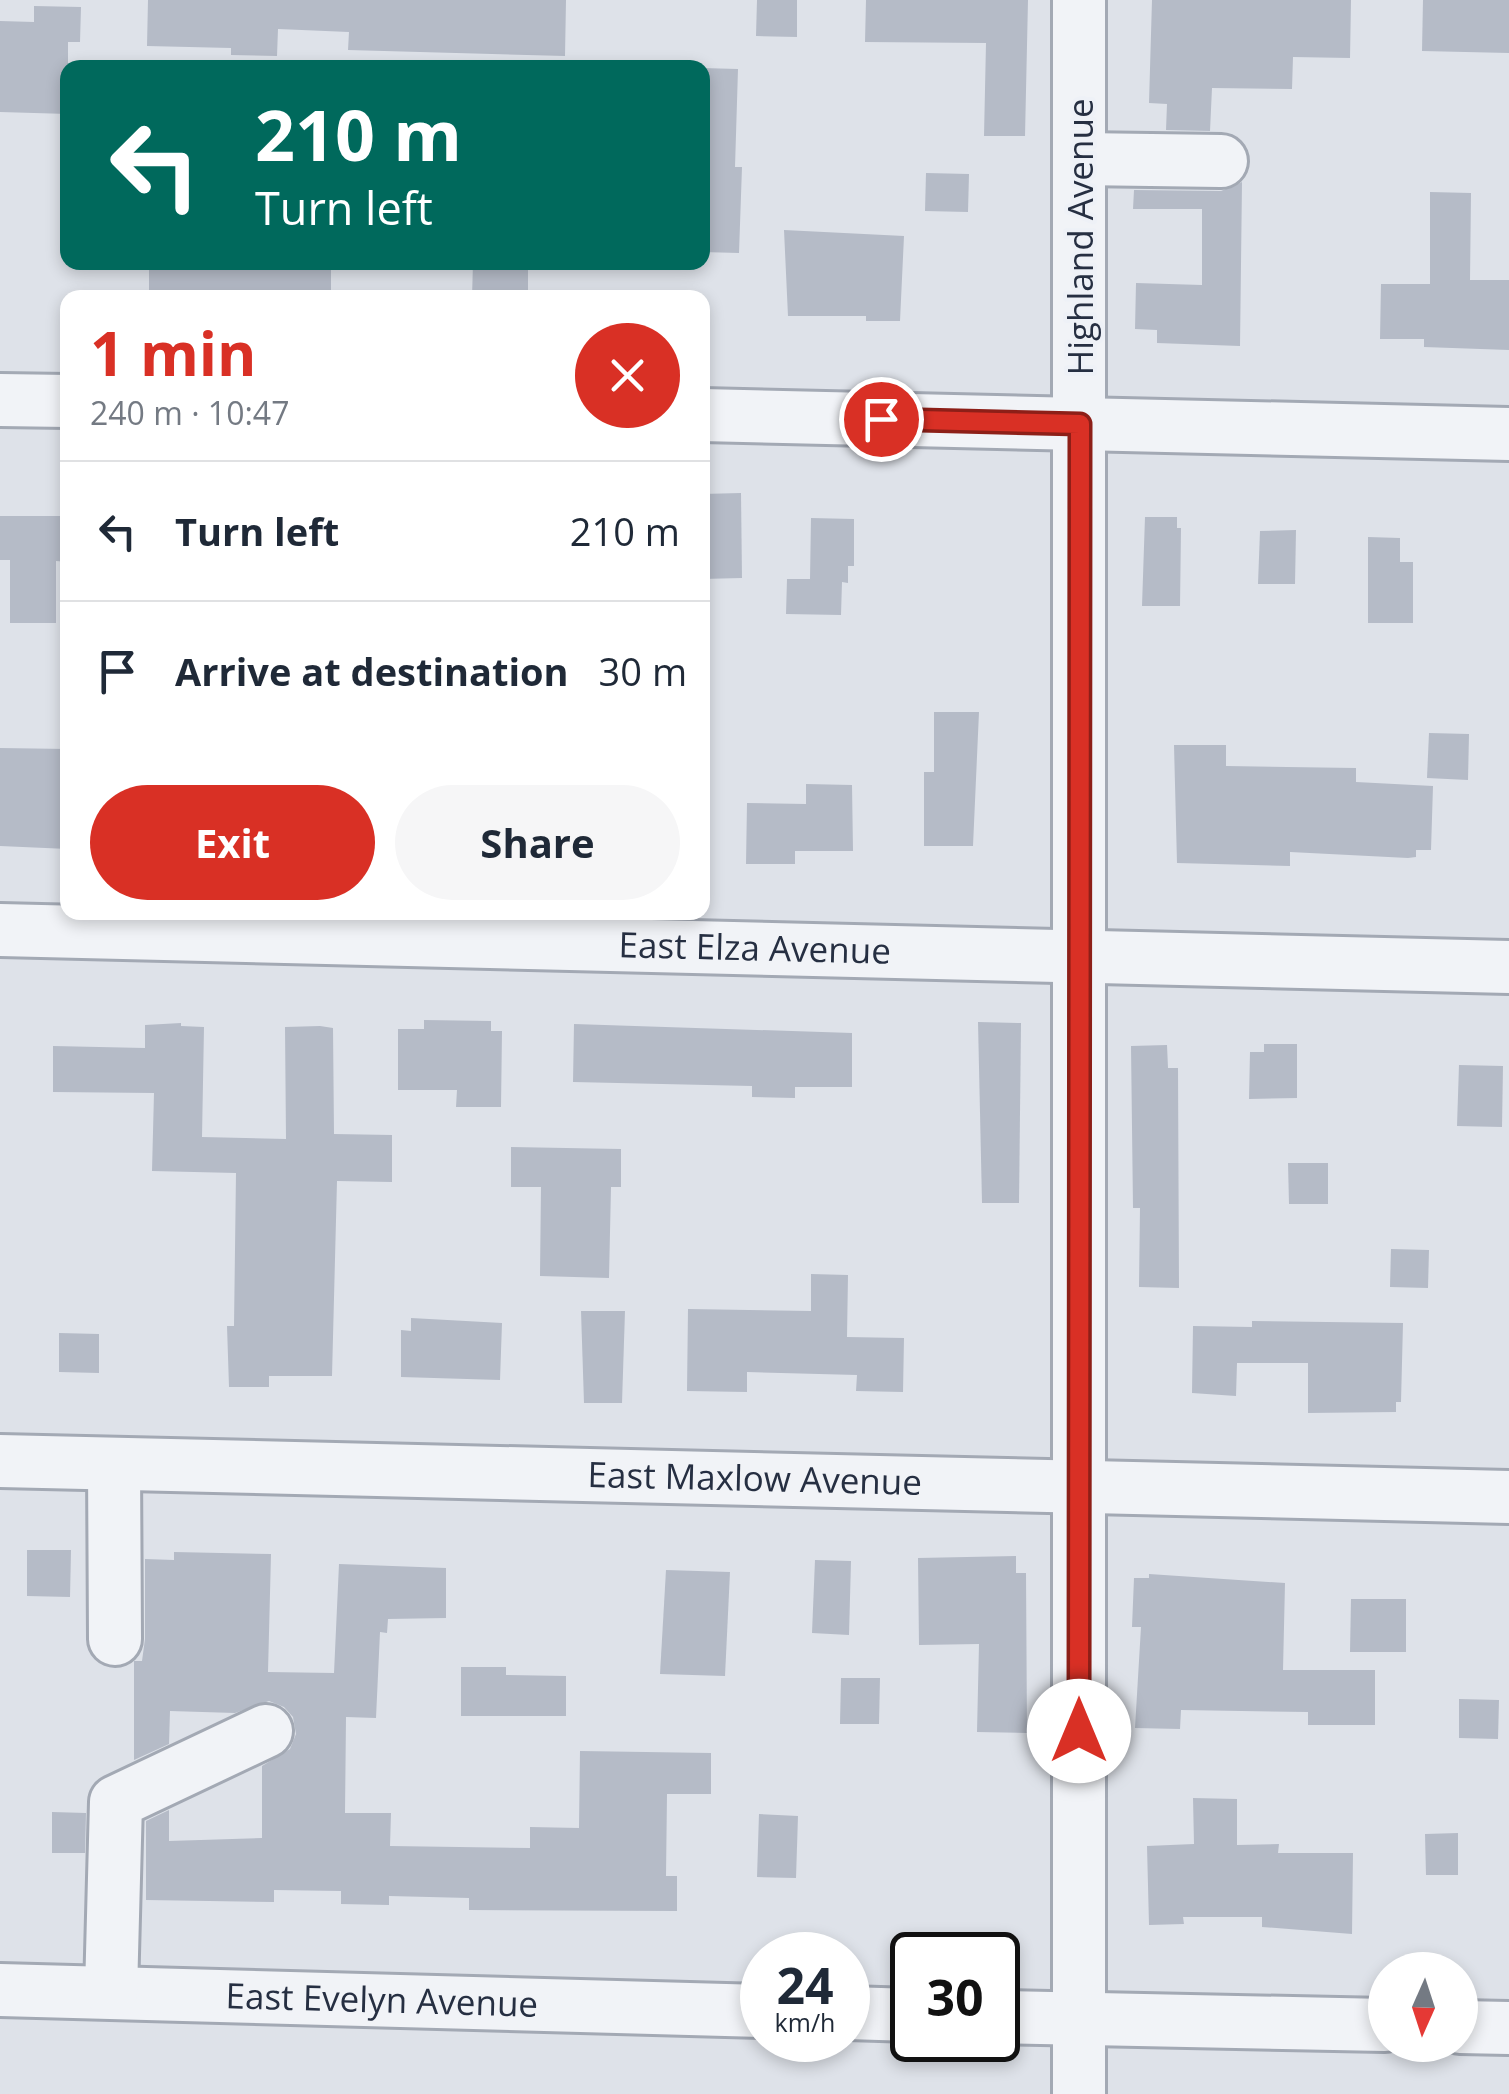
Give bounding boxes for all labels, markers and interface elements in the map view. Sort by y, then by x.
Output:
text: 210 m [255,86,462,182]
street label: Highland Avenue [1056,98,1103,376]
icon: left [90,100,220,230]
text: Turn left [255,177,433,238]
text: 1 min [90,312,257,394]
button: close [575,323,680,428]
pin [839,377,924,462]
text: 240 m · 10:47 [90,391,289,434]
icon: arrive [854,392,909,447]
icon: left [90,504,145,559]
text: Turn left [175,505,339,557]
text: 210 m [570,505,680,557]
icon: arrive [90,644,145,699]
text: Arrive at destination [175,645,569,697]
text: 30 m [599,645,687,697]
button: Exit [90,785,375,900]
button: Share [395,785,680,900]
street label: East Elza Avenue [618,920,891,974]
street label: East Maxlow Avenue [587,1450,923,1505]
position arrow [1027,1679,1131,1783]
speed limit sign: 30 [890,1932,1020,2062]
text: 24 [776,1951,834,2019]
north arrow [1368,1952,1478,2062]
map controls [1368,1952,1478,2062]
street label: East Evelyn Avenue [225,1971,539,2027]
text: km/h [775,2005,835,2039]

